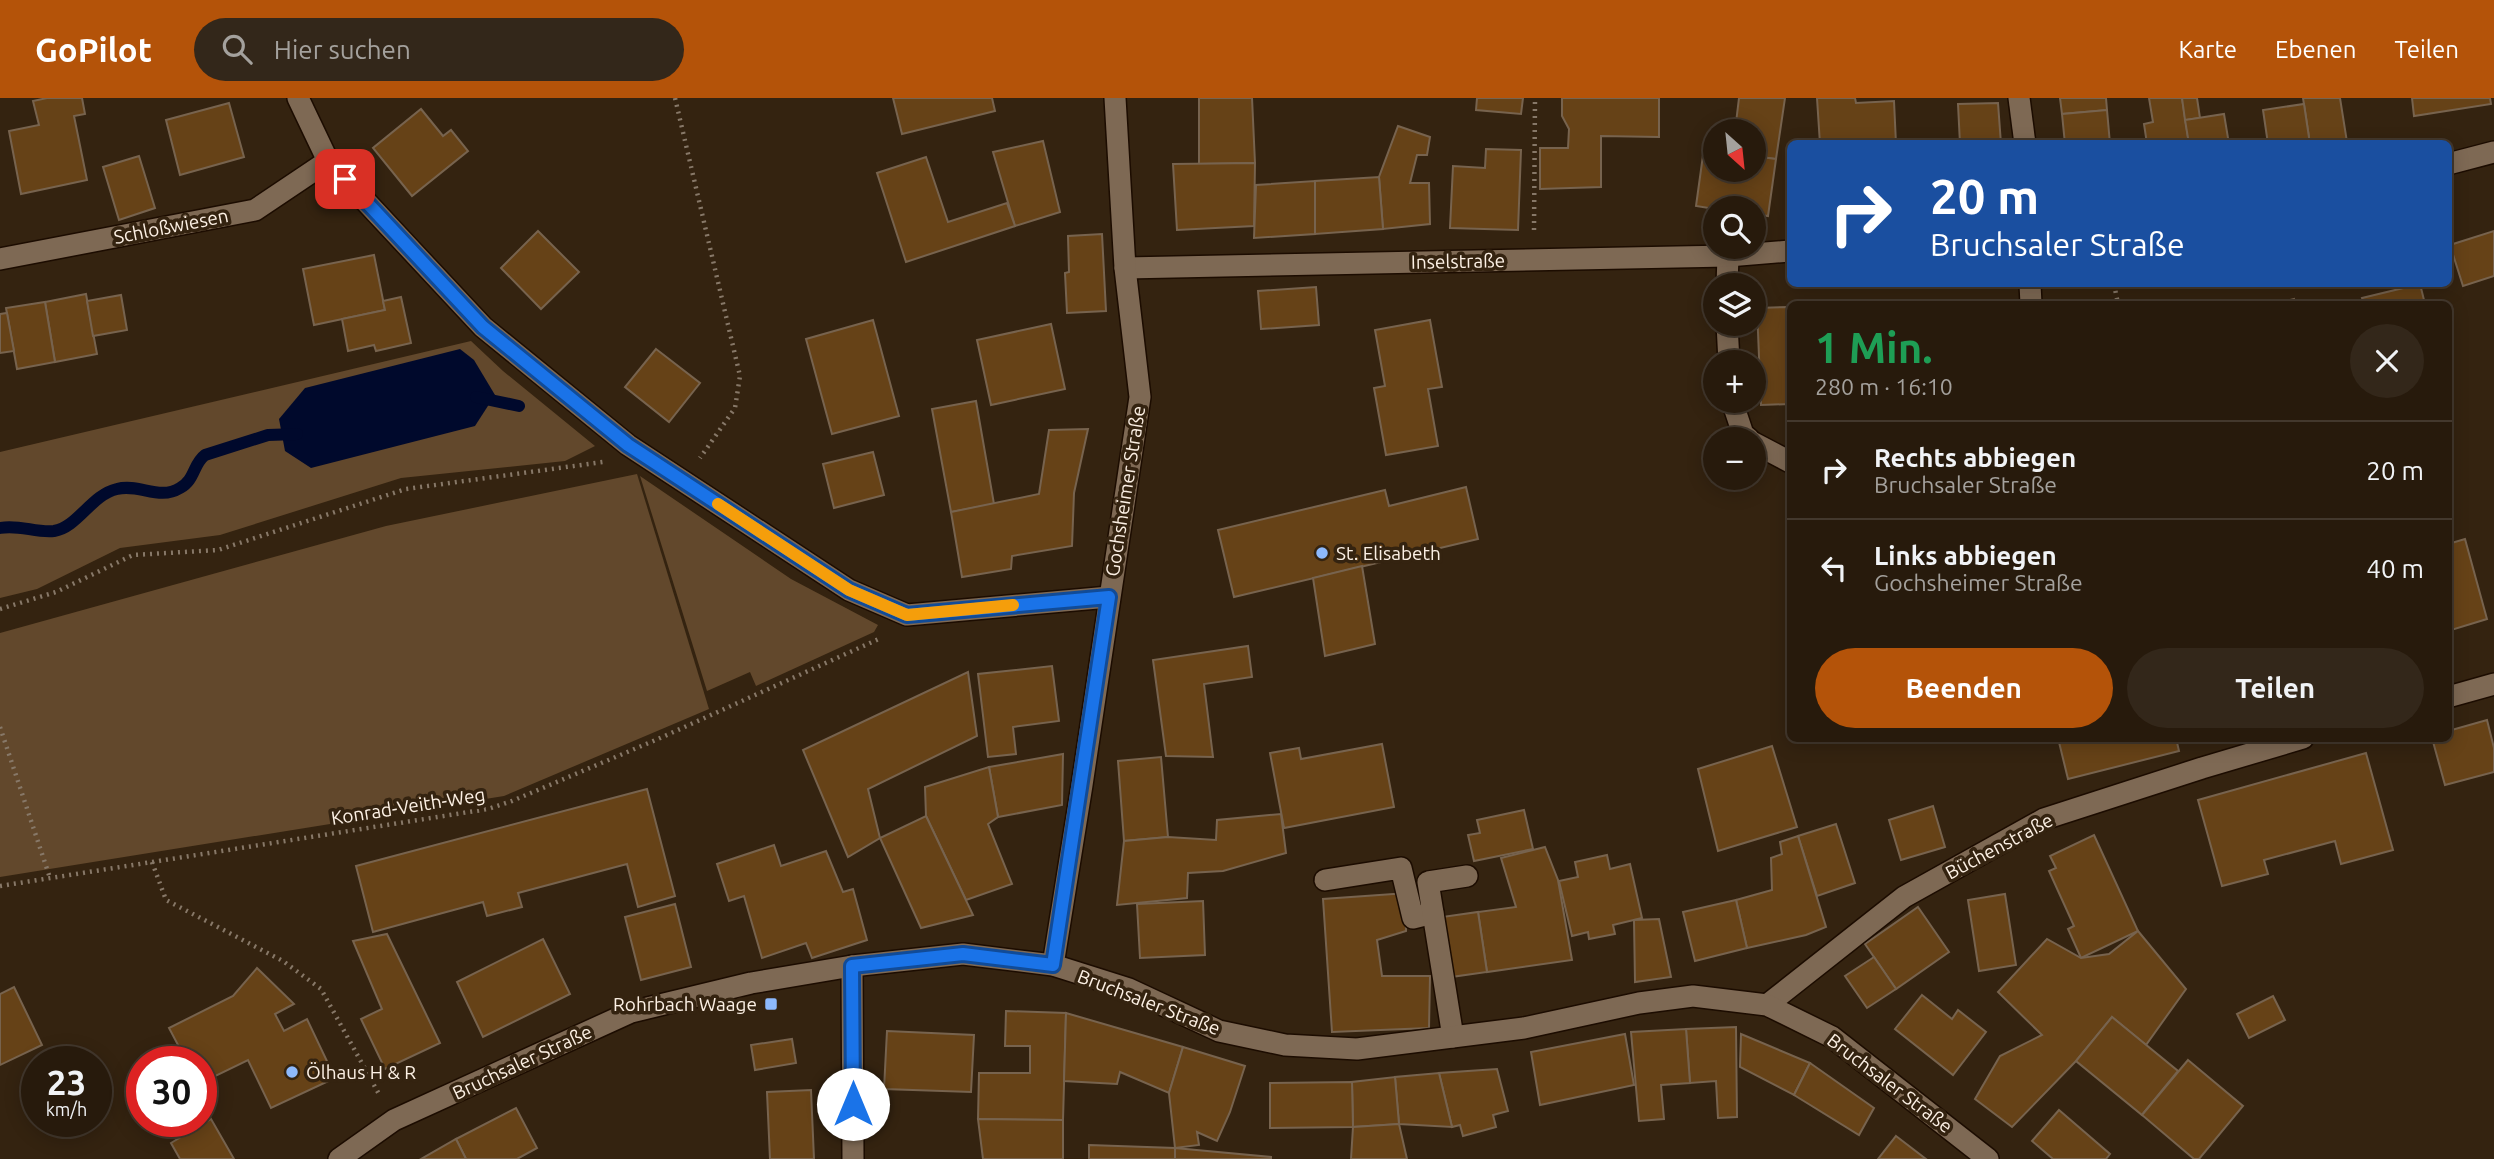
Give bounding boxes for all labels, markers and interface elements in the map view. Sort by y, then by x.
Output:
search box [194,18,684,81]
icon: search [218,30,256,68]
text: GoPilot [35,31,152,68]
text: Hier suchen [274,35,411,64]
text: Karte [2178,36,2237,63]
text: Ebenen [2275,36,2356,63]
text: Teilen [2394,36,2459,63]
north arrow [1703,119,1766,182]
map controls [1703,119,1766,490]
pin [315,149,375,209]
icon: arrive [326,160,364,198]
icon: right [1815,168,1906,259]
text: 20 m [1930,168,2039,223]
button: search [1703,196,1766,259]
street label: Schloßwiesen [112,204,230,248]
text: Bruchsaler Straße [1930,226,2185,262]
street label: Inselstraße [1411,249,1505,273]
button: layers [1703,273,1766,336]
text: 1 Min. [1815,324,1933,371]
button: close [2350,324,2424,398]
button: + [1703,350,1766,413]
text: 280 m · 16:10 [1815,374,1953,399]
street label: Gochsheimer Straße [1101,404,1149,578]
button: − [1703,427,1766,490]
text: Rechts abbiegen [1874,443,2076,472]
icon: right [1815,451,1853,489]
text: 20 m [2366,456,2424,485]
text: Bruchsaler Straße [1874,472,2057,497]
text: Links abbiegen [1874,541,2057,570]
place label: St. Elisabeth [1336,542,1441,564]
marker: St. Elisabeth [1314,545,1330,561]
icon: left [1815,549,1853,587]
text: 40 m [2366,554,2424,583]
text: Gochsheimer Straße [1874,570,2083,595]
button: Beenden [1815,648,2113,728]
button: Teilen [2127,648,2424,728]
street label: Konrad-Veith-Weg [329,783,487,829]
street label: Büchenstraße [1942,808,2056,884]
street label: Bruchsaler Straße [1074,965,1224,1039]
place label: Rohrbach Waage [613,993,757,1015]
marker: Rohrbach Waage [763,996,779,1012]
street label: Bruchsaler Straße [449,1020,595,1104]
street label: Bruchsaler Straße [1823,1029,1957,1137]
speed limit sign: 30 [126,1046,217,1137]
place label: Ölhaus H & R [306,1061,416,1083]
text: 23 [47,1062,86,1102]
marker: Ölhaus H & R [284,1064,300,1080]
position arrow [816,1067,890,1141]
text: km/h [46,1099,87,1119]

